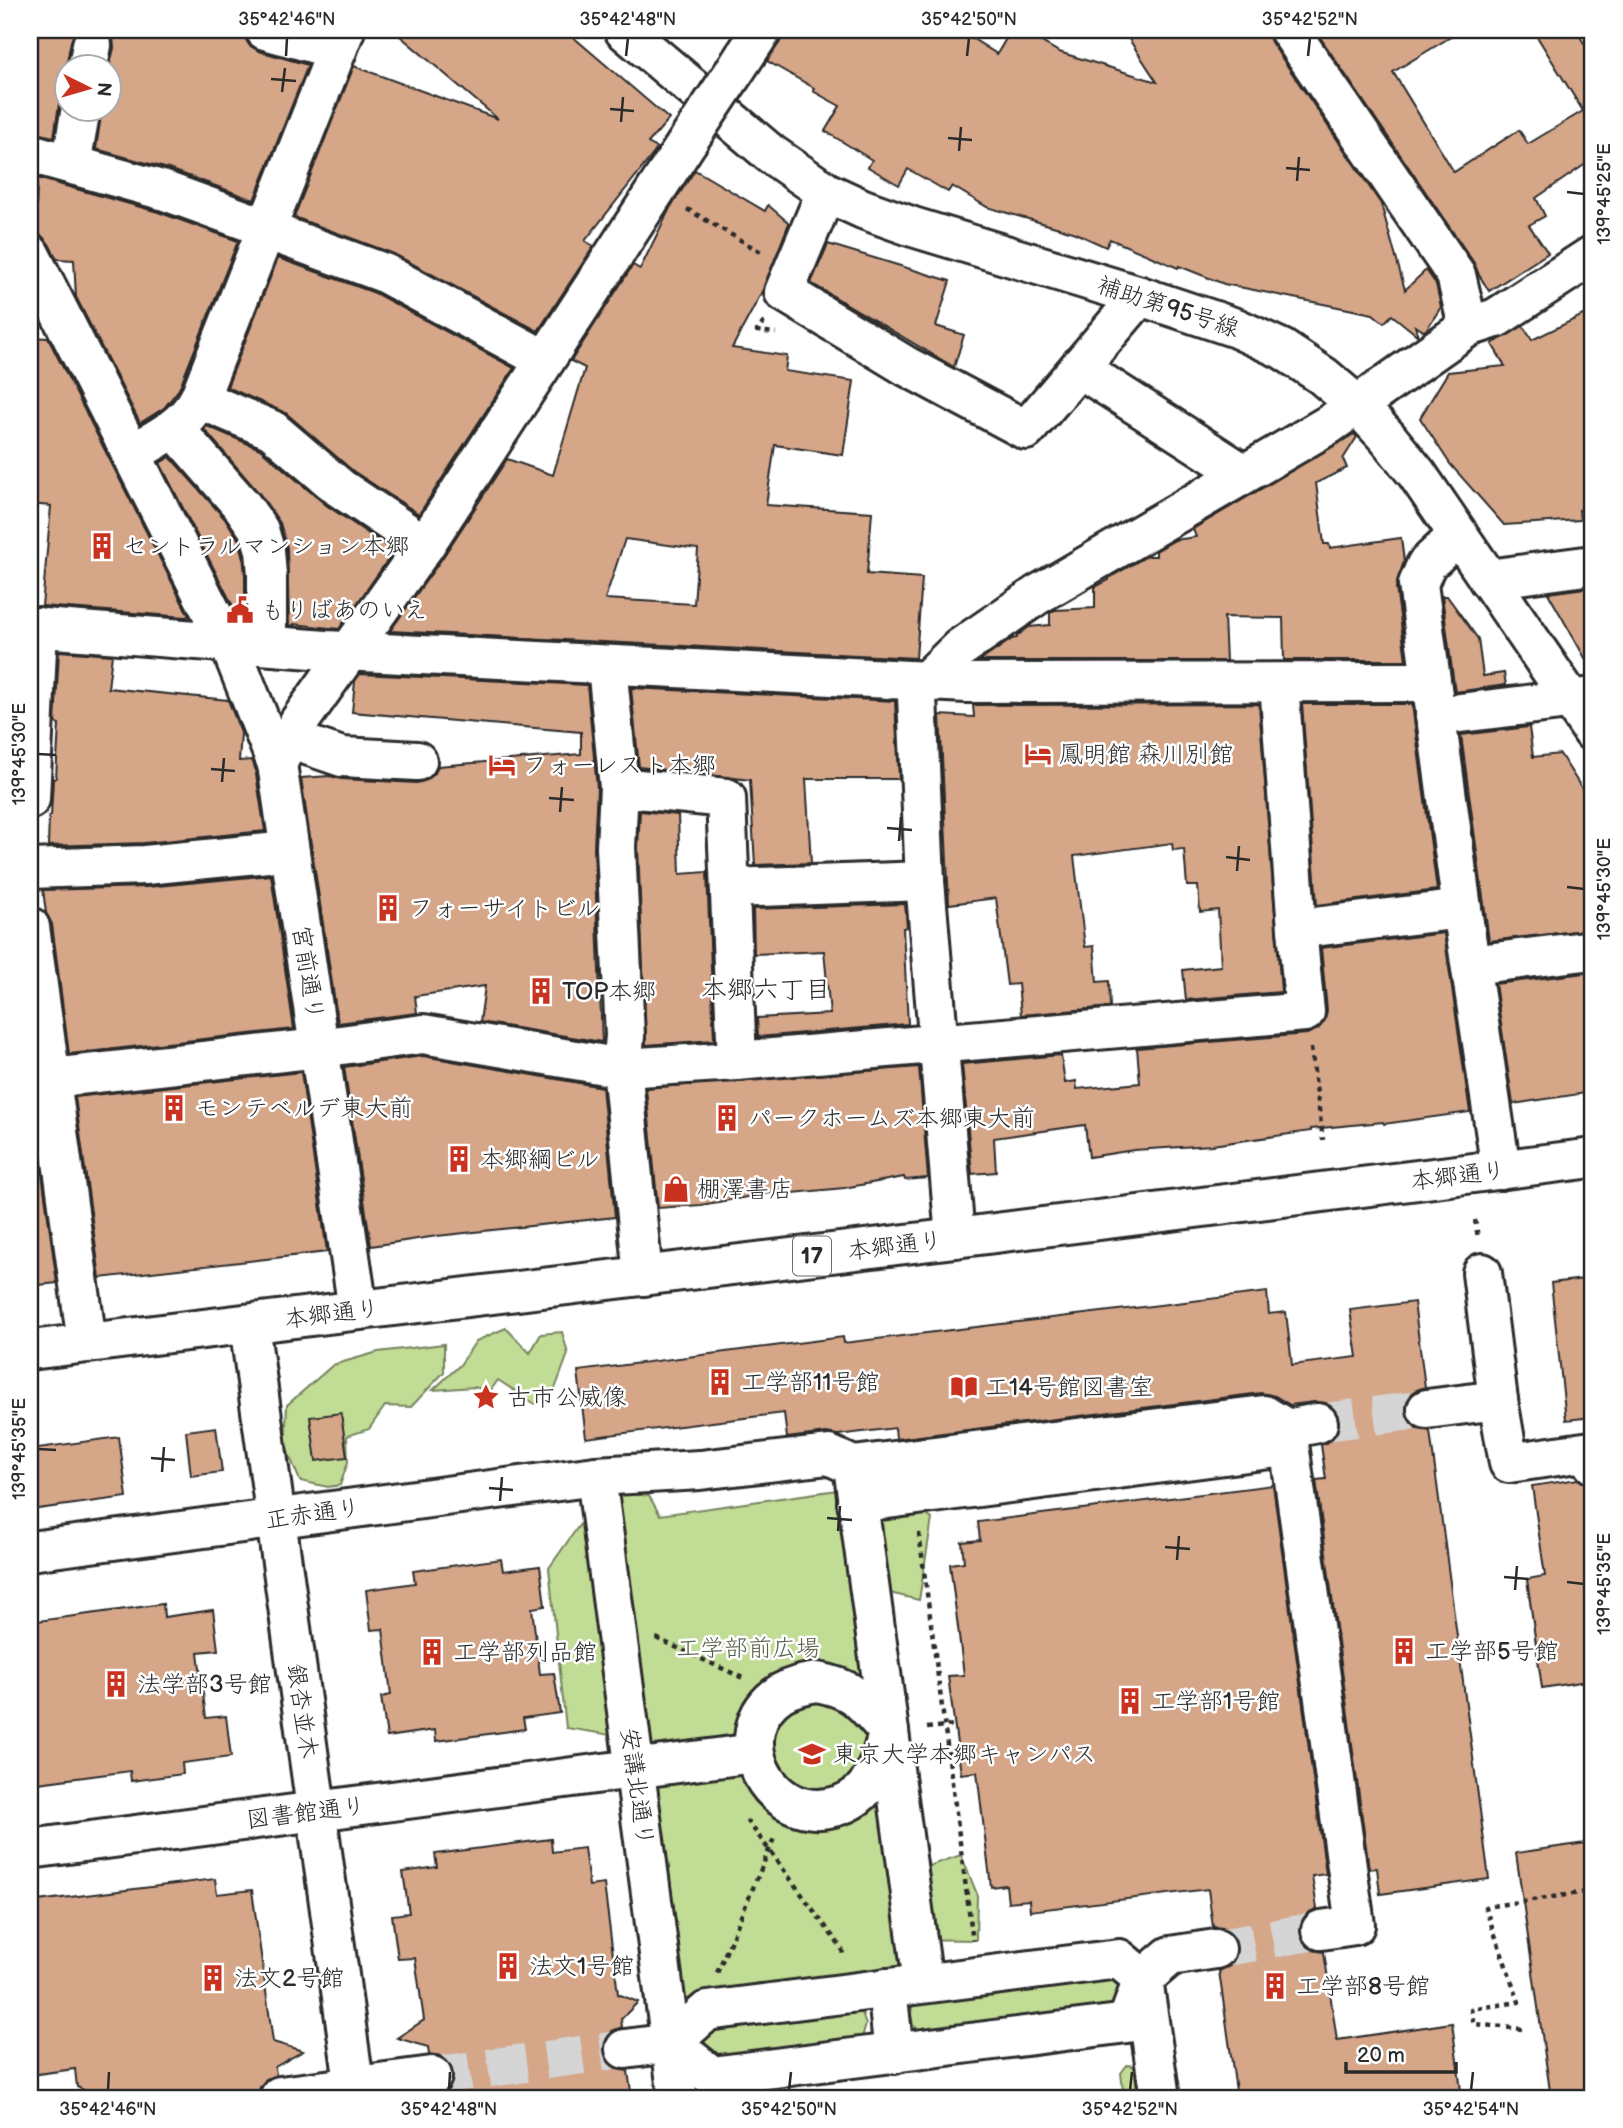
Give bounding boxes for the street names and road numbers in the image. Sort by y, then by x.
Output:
street label: 補助第95号線 [1093,270,1243,344]
street label: 宮前通り [286,923,330,1023]
street label: 本郷通り [1409,1156,1507,1196]
street label: 本郷通り [846,1226,944,1266]
road number: 17 [793,1236,831,1275]
street label: 本郷通り [283,1294,381,1334]
street label: 正赤通り [263,1493,363,1535]
street label: 銀杏並木 [281,1661,323,1761]
street label: 安講北通り [614,1726,660,1848]
street label: 図書館通り [245,1791,367,1835]

